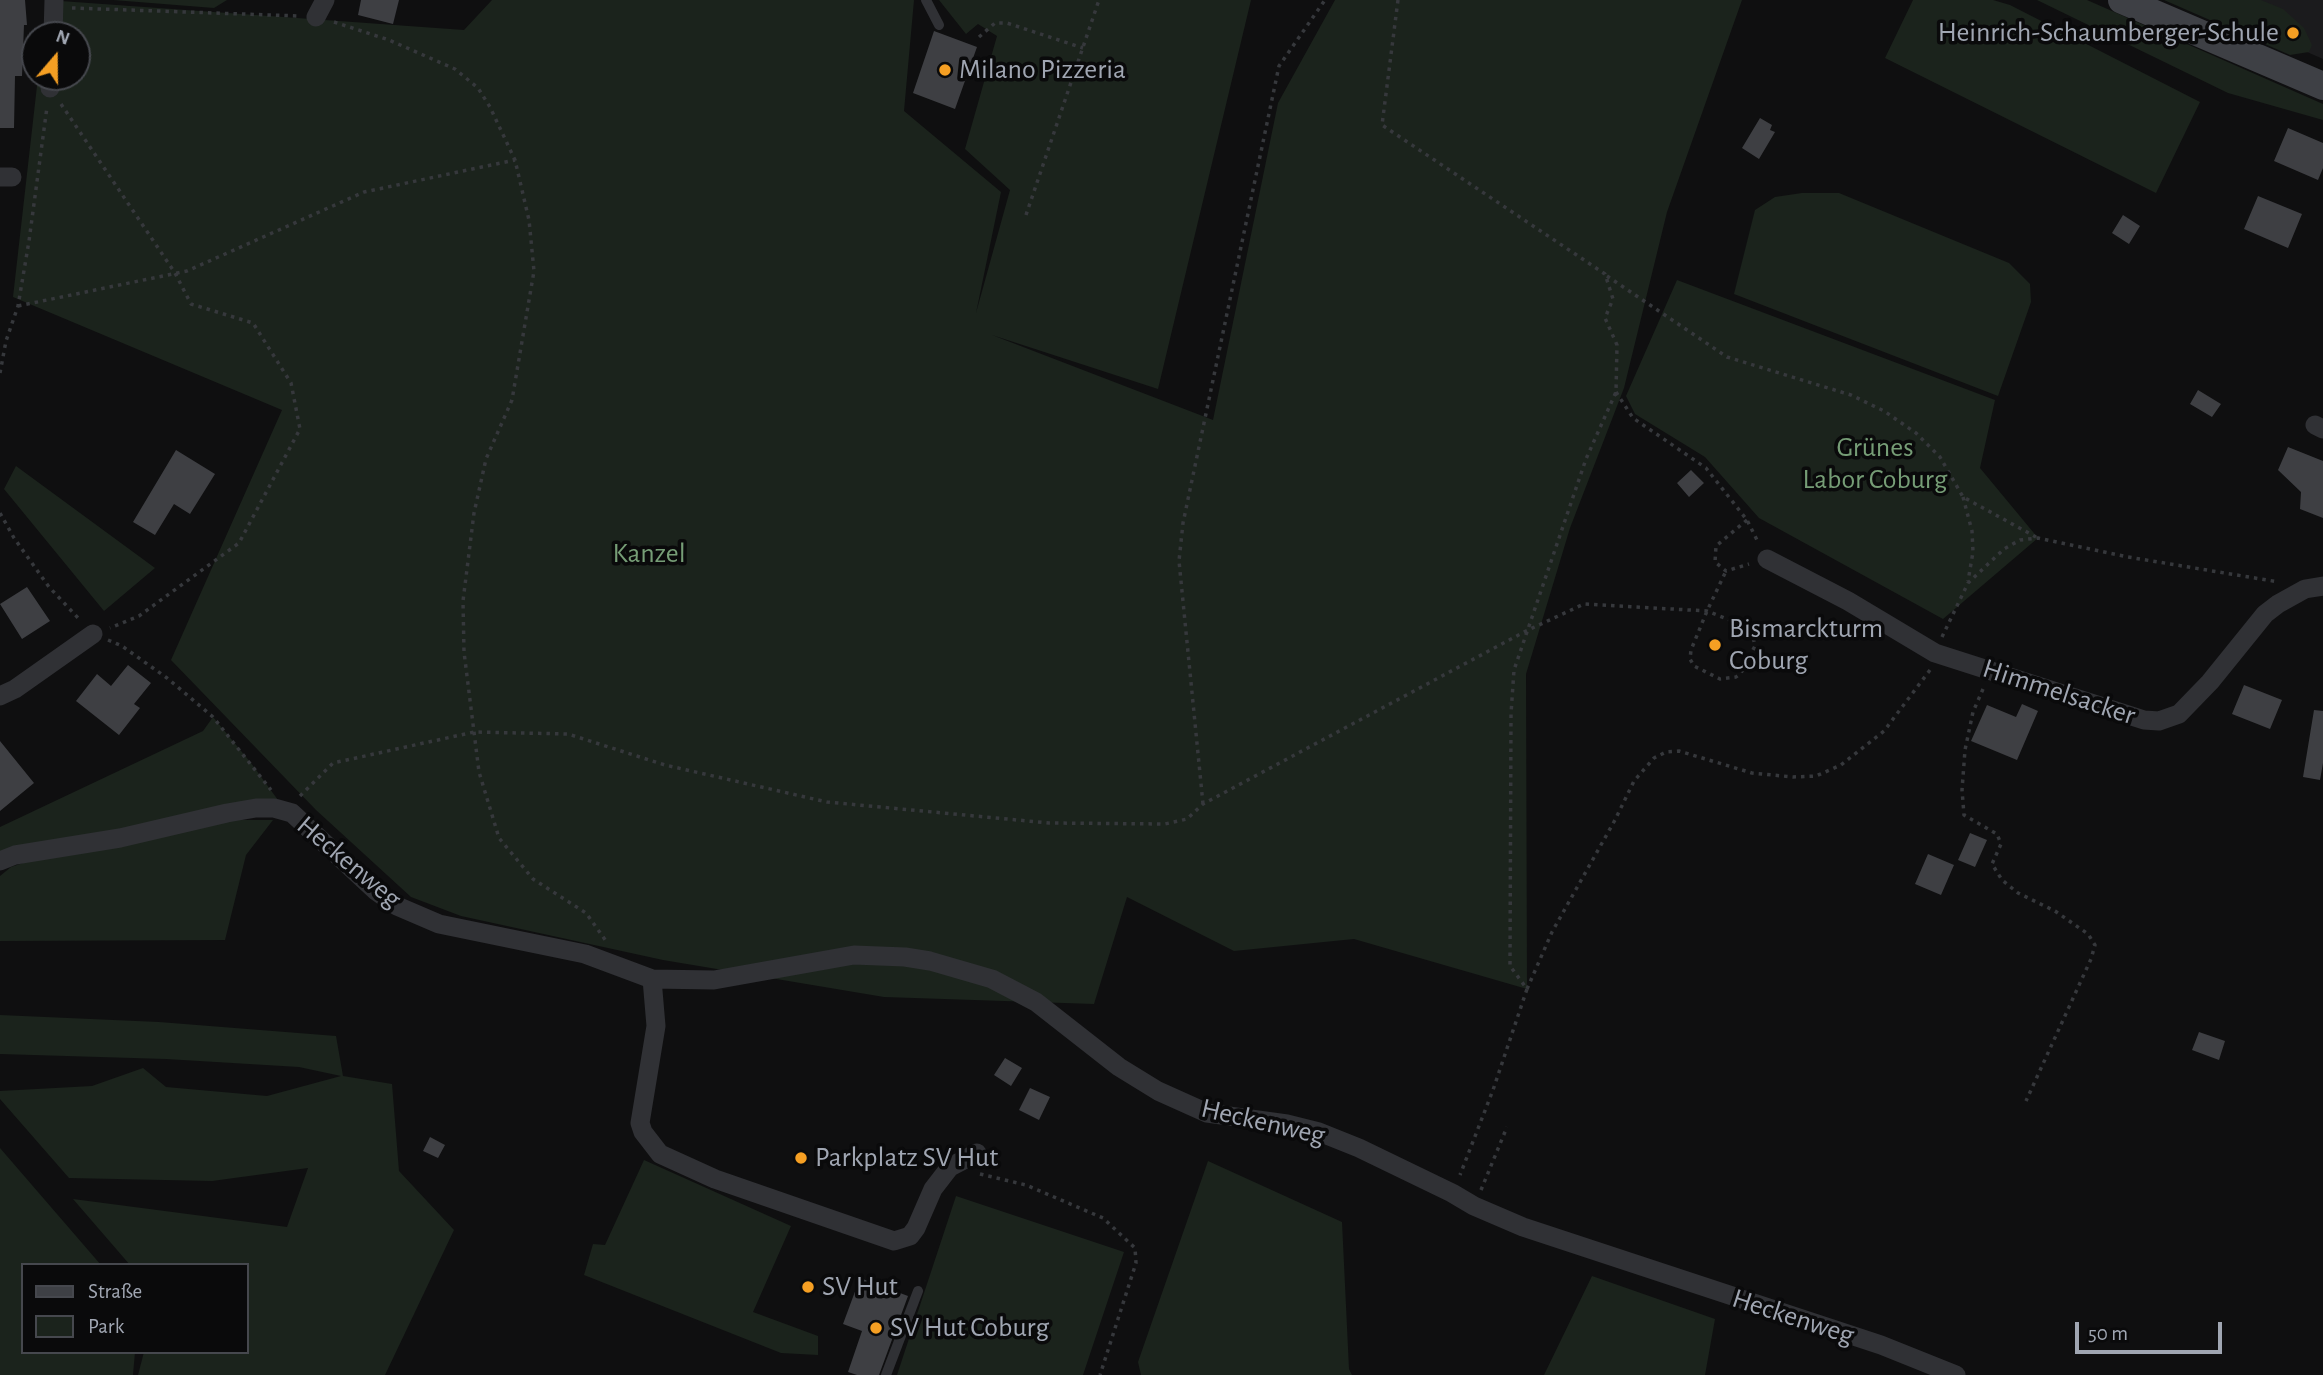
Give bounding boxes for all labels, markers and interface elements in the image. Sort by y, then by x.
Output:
place label: Heinrich-Schaumberger-Schule [1938,16,2279,50]
north arrow [21,21,91,91]
marker: Heinrich-Schaumberger-Schule [2285,25,2301,41]
text: N [53,26,72,49]
place label: Milano Pizzeria [959,53,1126,87]
marker: Milano Pizzeria [937,62,953,78]
park label: Grünes Labor Coburg [1803,431,1947,497]
park label: Kanzel [612,537,686,571]
place label: Bismarckturm Coburg [1729,612,1883,678]
marker: Bismarckturm Coburg [1707,637,1723,653]
street label: Himmelsacker [1978,652,2140,732]
street label: Heckenweg [290,809,408,915]
street label: Heckenweg [1198,1091,1328,1153]
place label: Parkplatz SV Hut [815,1141,998,1175]
marker: Parkplatz SV Hut [793,1150,809,1166]
legend [21,1263,248,1354]
place label: SV Hut [822,1270,898,1304]
marker: SV Hut [800,1279,816,1295]
text: Straße [88,1281,142,1302]
street label: Heckenweg [1728,1282,1858,1352]
scale bar [2078,1308,2225,1352]
place label: SV Hut Coburg [890,1311,1049,1345]
text: Park [88,1316,124,1337]
marker: SV Hut Coburg [868,1320,884,1336]
text: 50 m [2088,1323,2128,1344]

